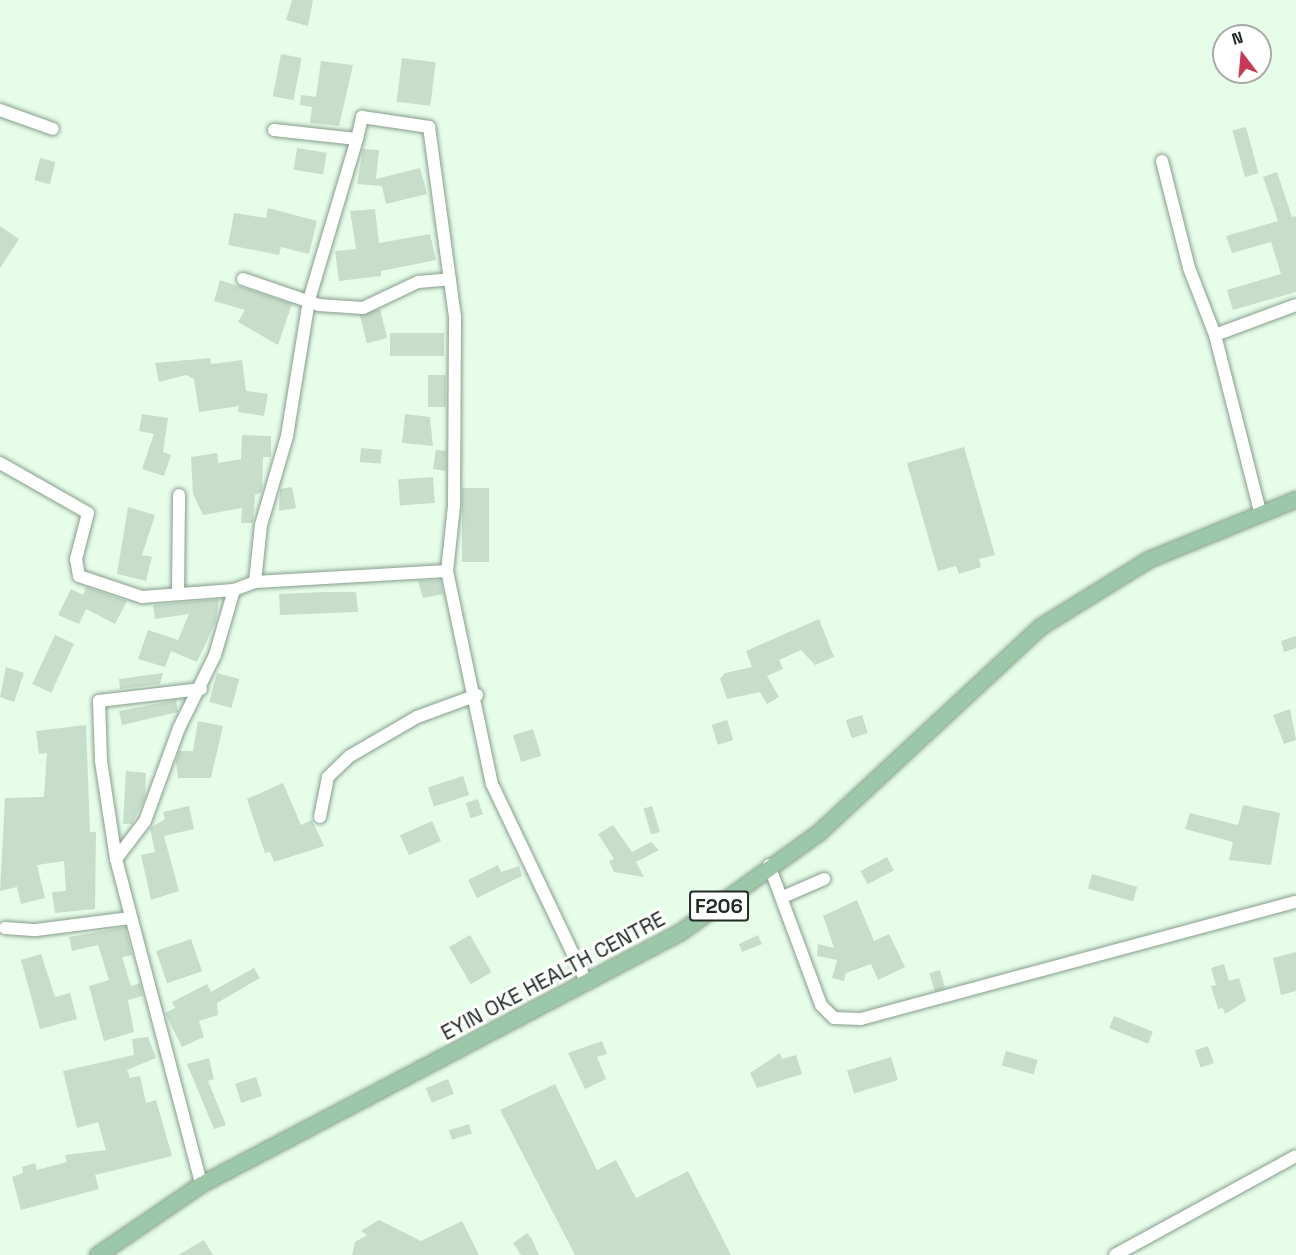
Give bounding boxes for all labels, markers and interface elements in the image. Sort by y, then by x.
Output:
north arrow [1212,24,1272,84]
text: N [1229,27,1245,50]
road number: F206 [689,889,749,923]
street label: EYIN OKE HEALTH CENTRE [437,906,669,1046]

